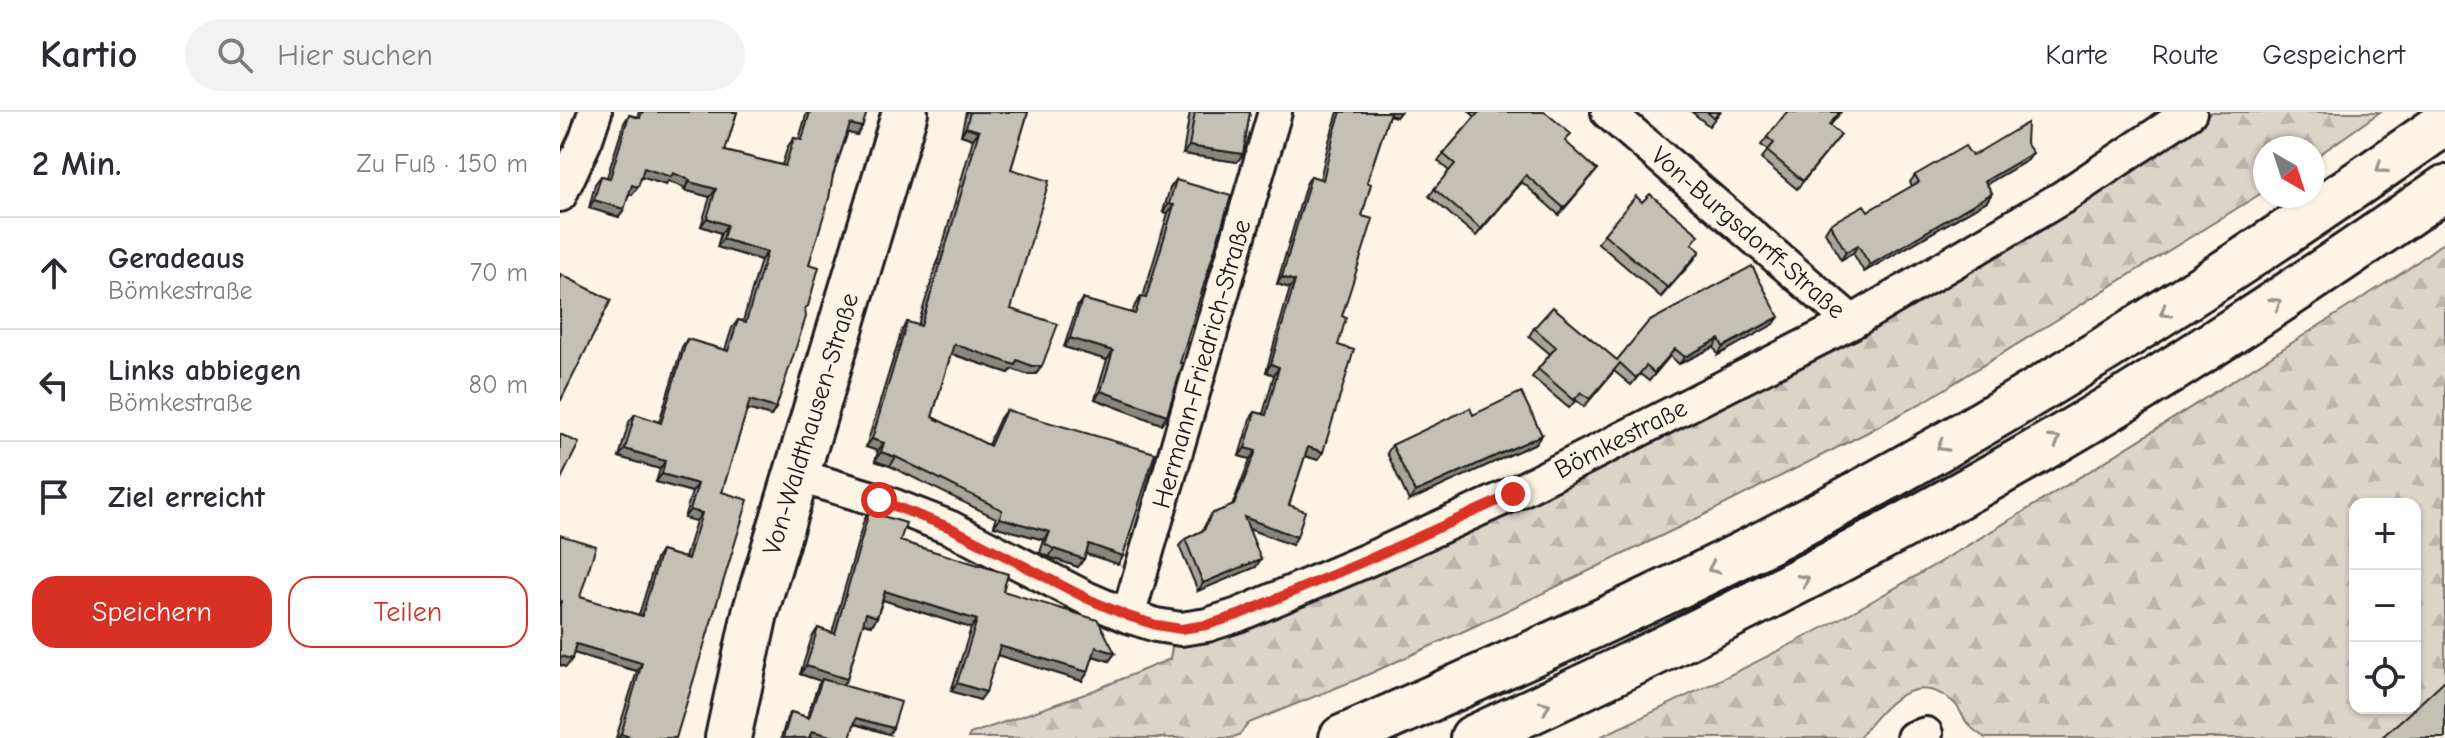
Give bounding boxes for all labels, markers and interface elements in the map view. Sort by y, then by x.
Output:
search box [185,19,745,91]
text: Kartio [40,33,137,77]
icon: search [213,33,257,77]
text: Hier suchen [277,38,433,73]
text: Karte [2045,39,2108,71]
text: Route [2152,39,2218,71]
text: Gespeichert [2262,39,2405,71]
north arrow [2253,136,2325,208]
street label: Von-Burgsdorff-Straße [1645,141,1851,325]
text: 2 Min. [32,144,121,184]
text: Zu Fuß · 150 m [357,149,528,179]
one-way arrow [2376,158,2390,173]
street label: Hermann-Friedrich-Straße [1146,216,1258,512]
text: Geradeaus [108,241,244,276]
icon: ahead [32,251,76,295]
text: 70 m [470,258,528,288]
text: Bömkestraße [108,276,253,306]
street label: Von-Waldthausen-Straße [757,289,865,559]
one-way arrow [2267,297,2282,312]
one-way arrow [2159,302,2174,317]
text: Links abbiegen [108,353,301,388]
icon: left [32,363,76,407]
text: 80 m [469,370,528,400]
text: Bömkestraße [108,388,253,418]
street label: Bömkestraße [1550,393,1692,485]
one-way arrow [2046,435,2061,450]
one-way arrow [1936,436,1951,452]
icon: arrive [32,475,76,519]
route end [1495,476,1531,512]
text: Ziel erreicht [108,480,265,515]
route start [861,482,897,518]
map controls [2349,498,2421,714]
button: + [2349,498,2421,570]
one-way arrow [1706,558,1721,574]
button: − [2349,570,2421,642]
one-way arrow [1795,575,1810,590]
button: Speichern [32,576,272,648]
button: Teilen [288,576,528,648]
button: locate [2349,642,2421,714]
one-way arrow [1536,700,1551,716]

